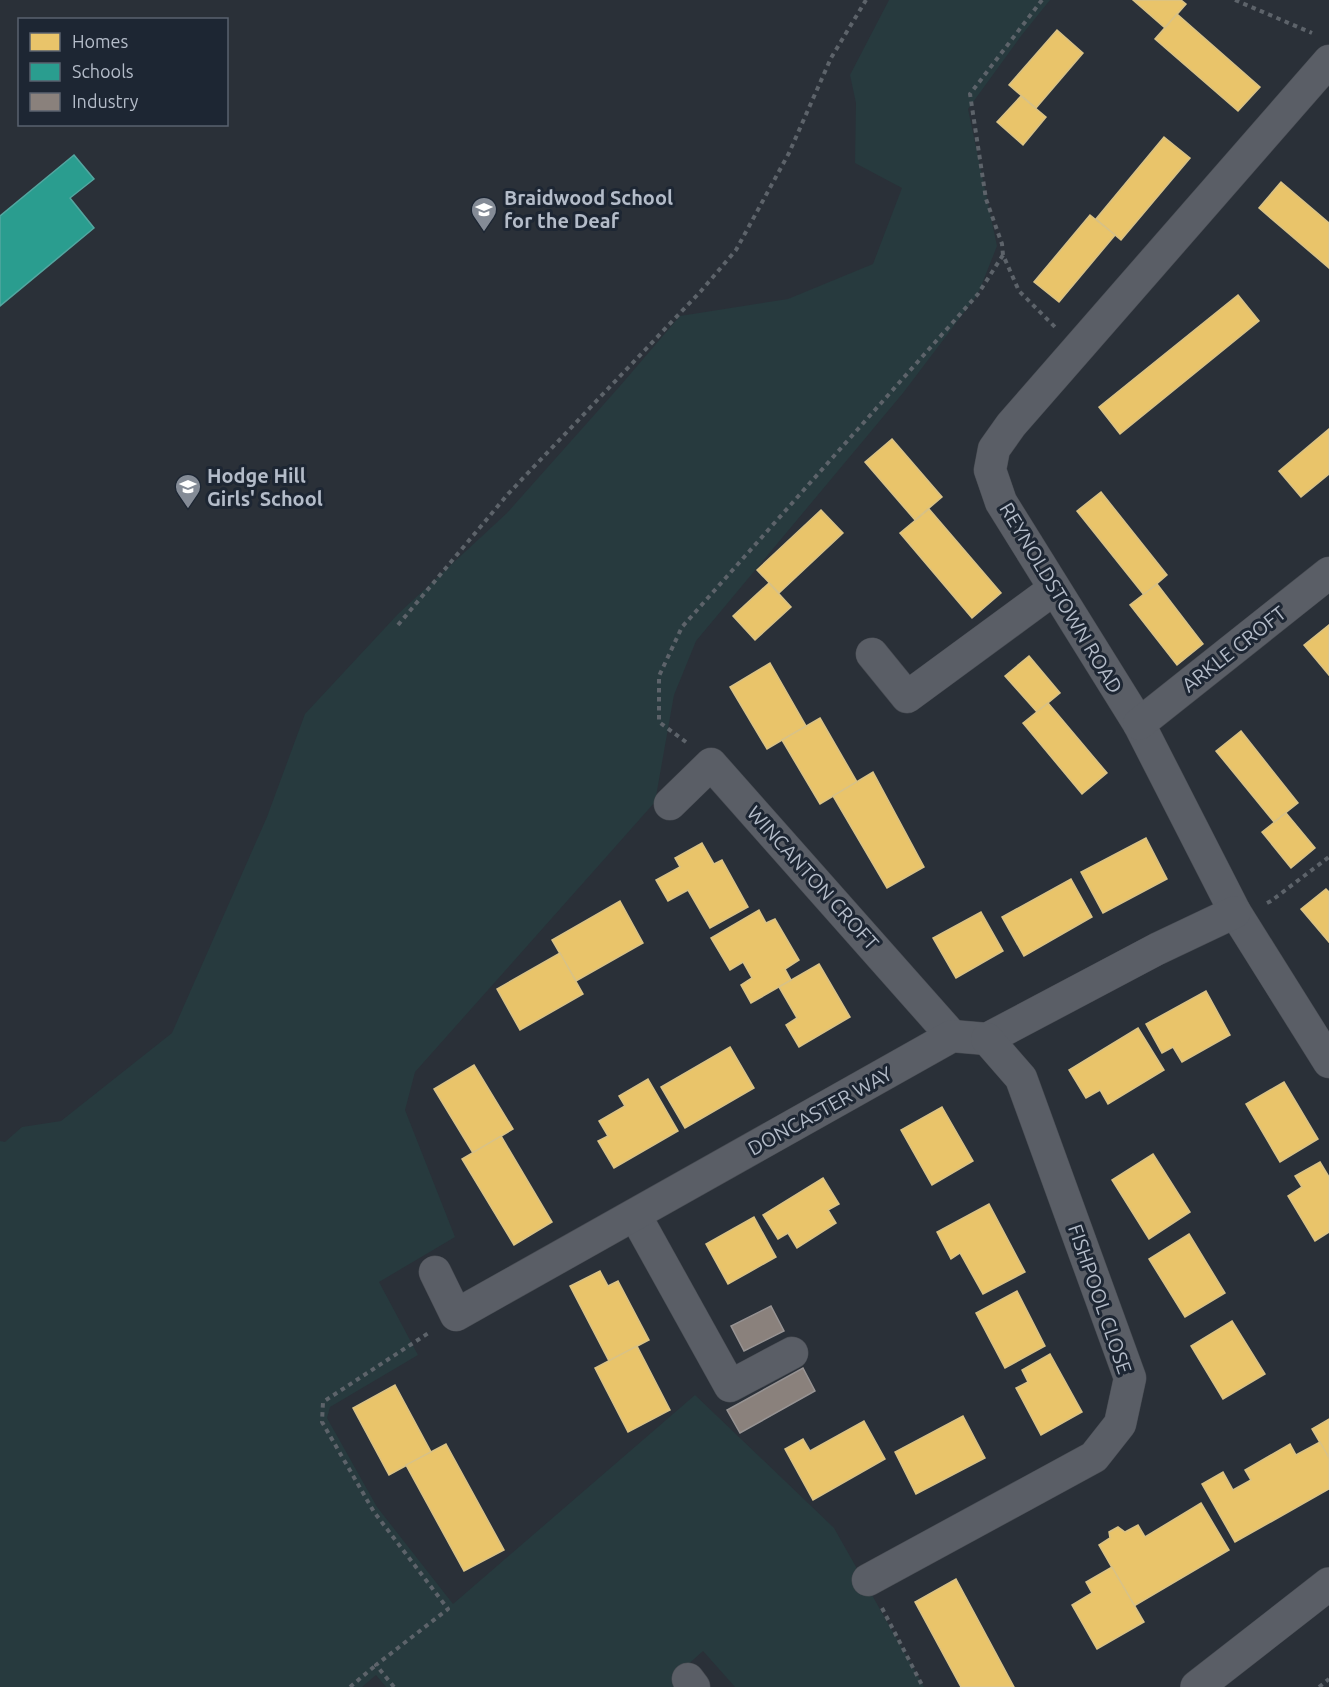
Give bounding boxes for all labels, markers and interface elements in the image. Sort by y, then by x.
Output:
legend [18,18,228,126]
text: Homes [72,31,129,51]
text: Schools [72,61,134,81]
text: Industry [72,91,139,111]
place label: Braidwood School for the Deaf [504,186,673,232]
school or university icon: Braidwood School for the Deaf [469,195,499,233]
place label: Hodge Hill Girls' School [207,464,323,510]
school or university icon: Hodge Hill Girls' School [173,472,203,510]
street label: REYNOLDSTOWN ROAD [995,498,1128,697]
street label: ARKLE CROFT [1177,601,1290,696]
street label: WINCANTON CROFT [743,801,884,954]
street label: DONCASTER WAY [744,1061,896,1160]
street label: FISHPOOL CLOSE [1064,1221,1137,1377]

